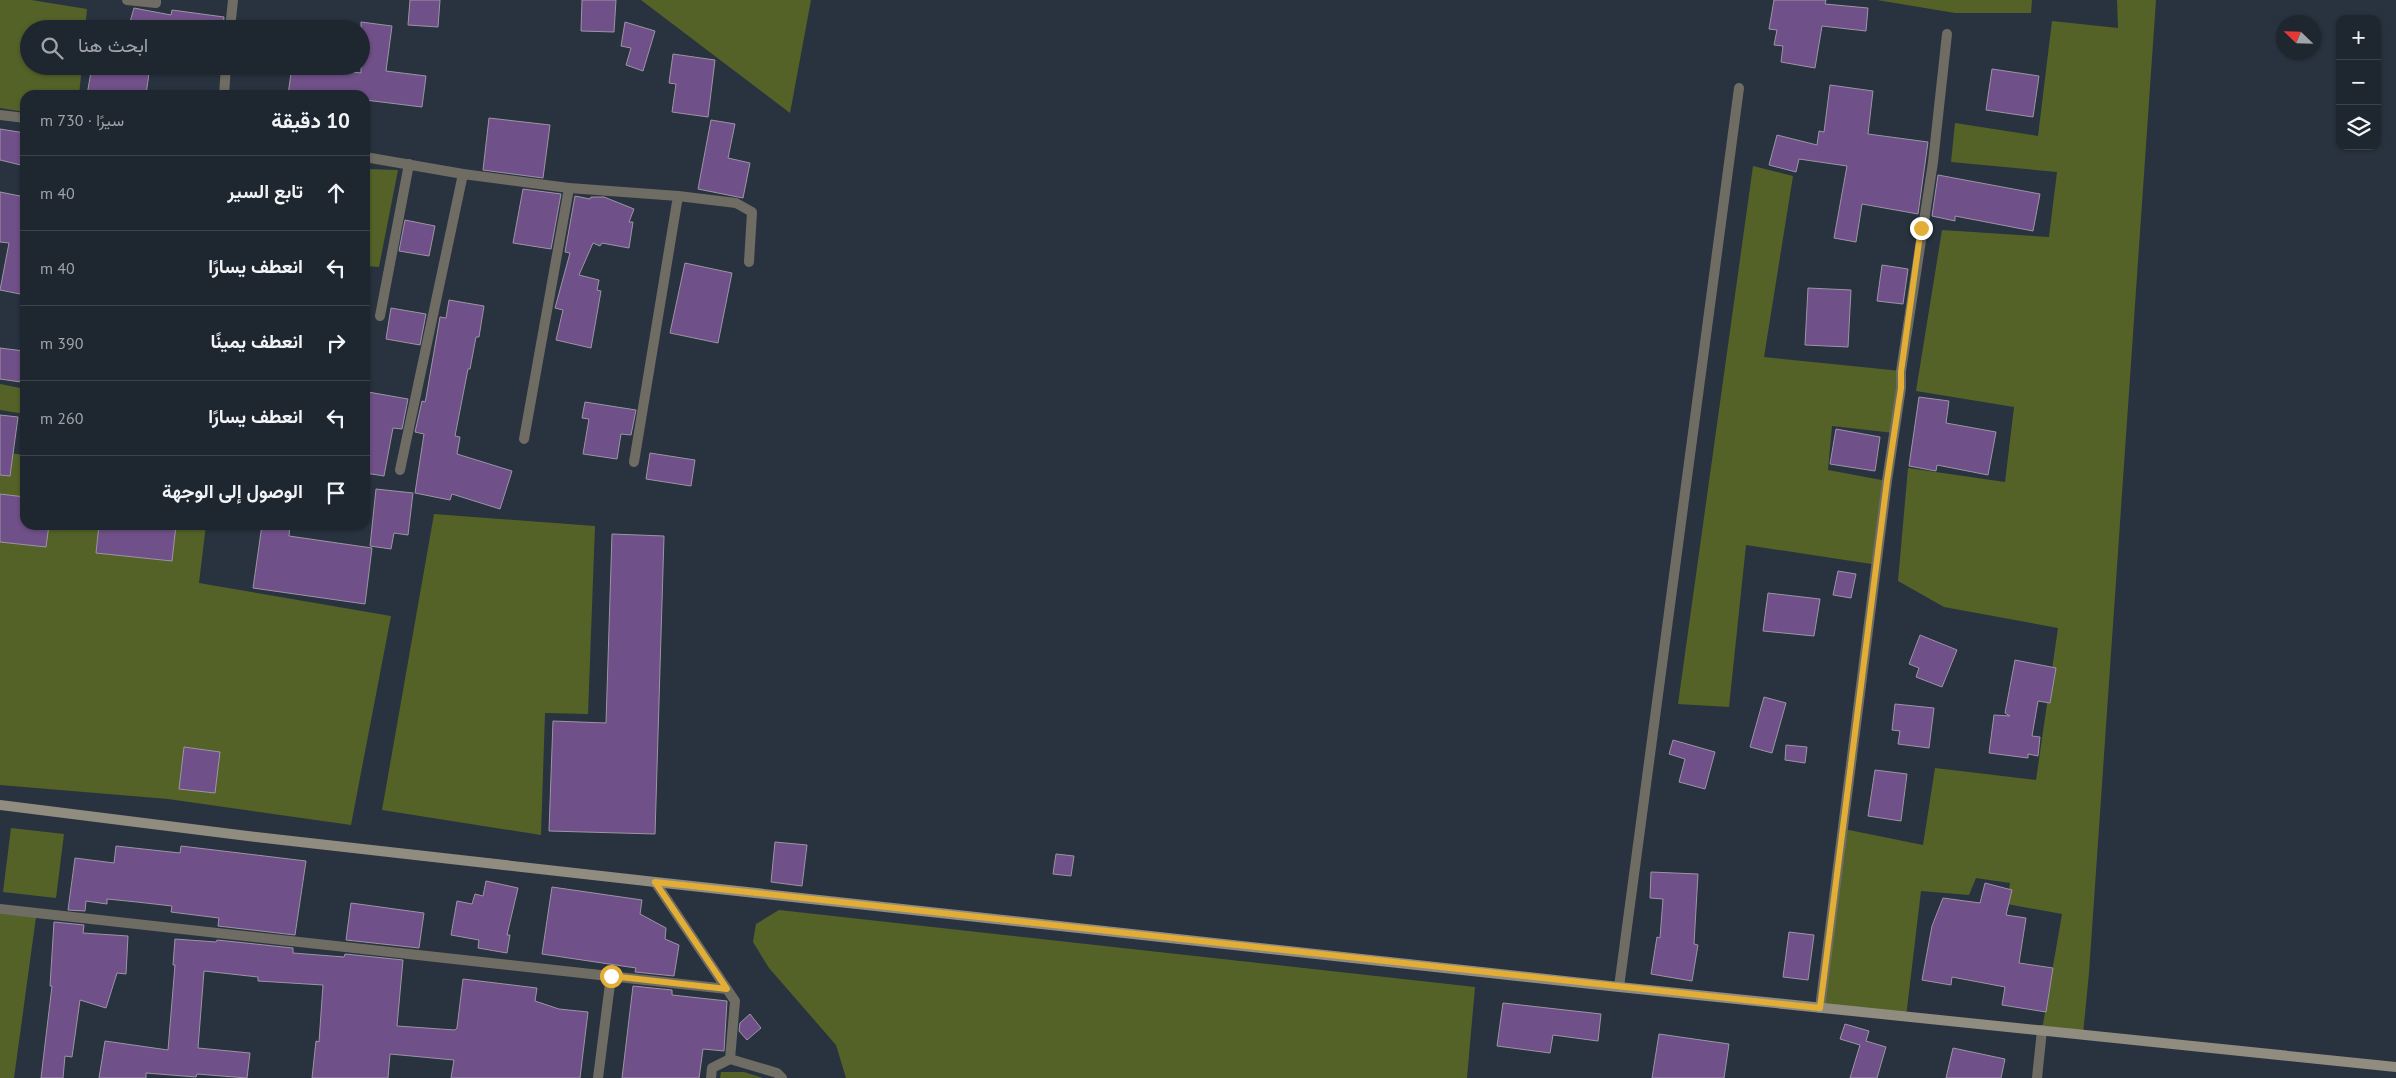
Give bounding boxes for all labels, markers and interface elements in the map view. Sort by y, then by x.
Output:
north arrow [2276,15,2321,60]
map controls [2336,15,2381,150]
button: + [2336,15,2381,60]
search box [20,20,370,75]
text: ابحث هنا [78,33,148,57]
icon: search [38,34,66,62]
button: − [2336,60,2381,105]
button: layers [2336,105,2381,150]
text: 10 دقيقة [271,107,350,134]
text: سيرًا · 730 m [40,110,124,130]
text: تابع السير [227,179,303,203]
icon: ahead [322,179,350,207]
text: 40 m [40,183,75,203]
route end [1910,217,1933,240]
text: انعطف يسارًا [208,254,303,278]
icon: left [322,254,350,282]
text: 40 m [40,258,75,278]
text: انعطف يمينًا [211,329,303,353]
icon: right [322,329,350,357]
text: 390 m [40,333,83,353]
text: انعطف يسارًا [208,404,303,428]
icon: left [322,404,350,432]
text: 260 m [40,408,83,428]
text: الوصول إلى الوجهة [162,479,303,503]
icon: arrive [322,479,350,507]
route start [600,965,623,988]

